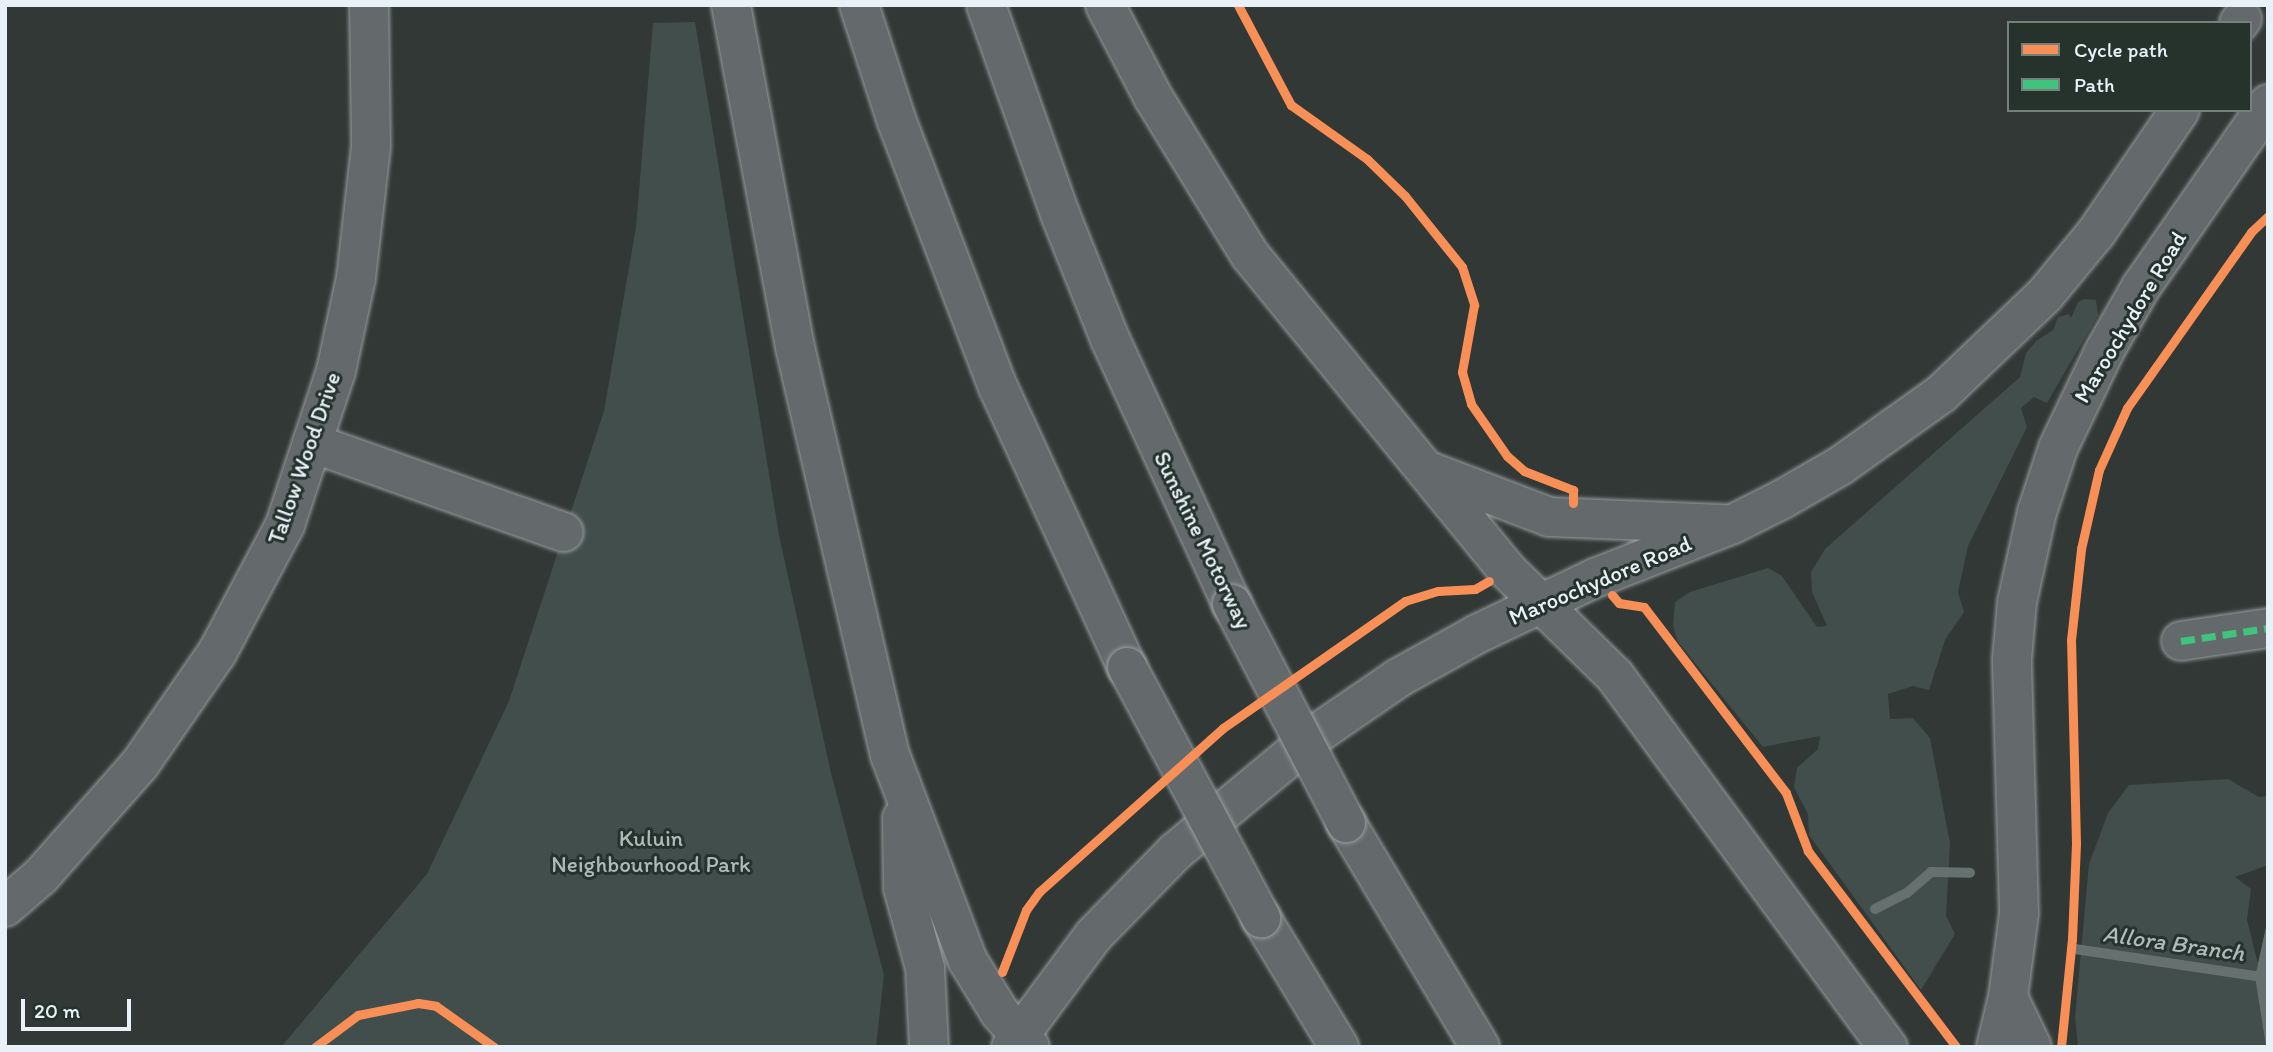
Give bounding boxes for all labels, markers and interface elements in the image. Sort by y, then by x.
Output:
legend [2007,21,2252,112]
text: Cycle path [2074,37,2168,62]
text: Path [2074,72,2115,97]
street label: Maroochydore Road [2068,226,2192,408]
street label: Tallow Wood Drive [262,368,346,548]
street label: Sunshine Motorway [1148,447,1258,633]
street label: Maroochydore Road [1505,529,1695,631]
park label: Kuluin Neighbourhood Park [551,824,751,878]
water label: Allora Branch [2101,919,2247,967]
scale bar [24,986,135,1030]
text: 20 m [34,998,80,1023]

